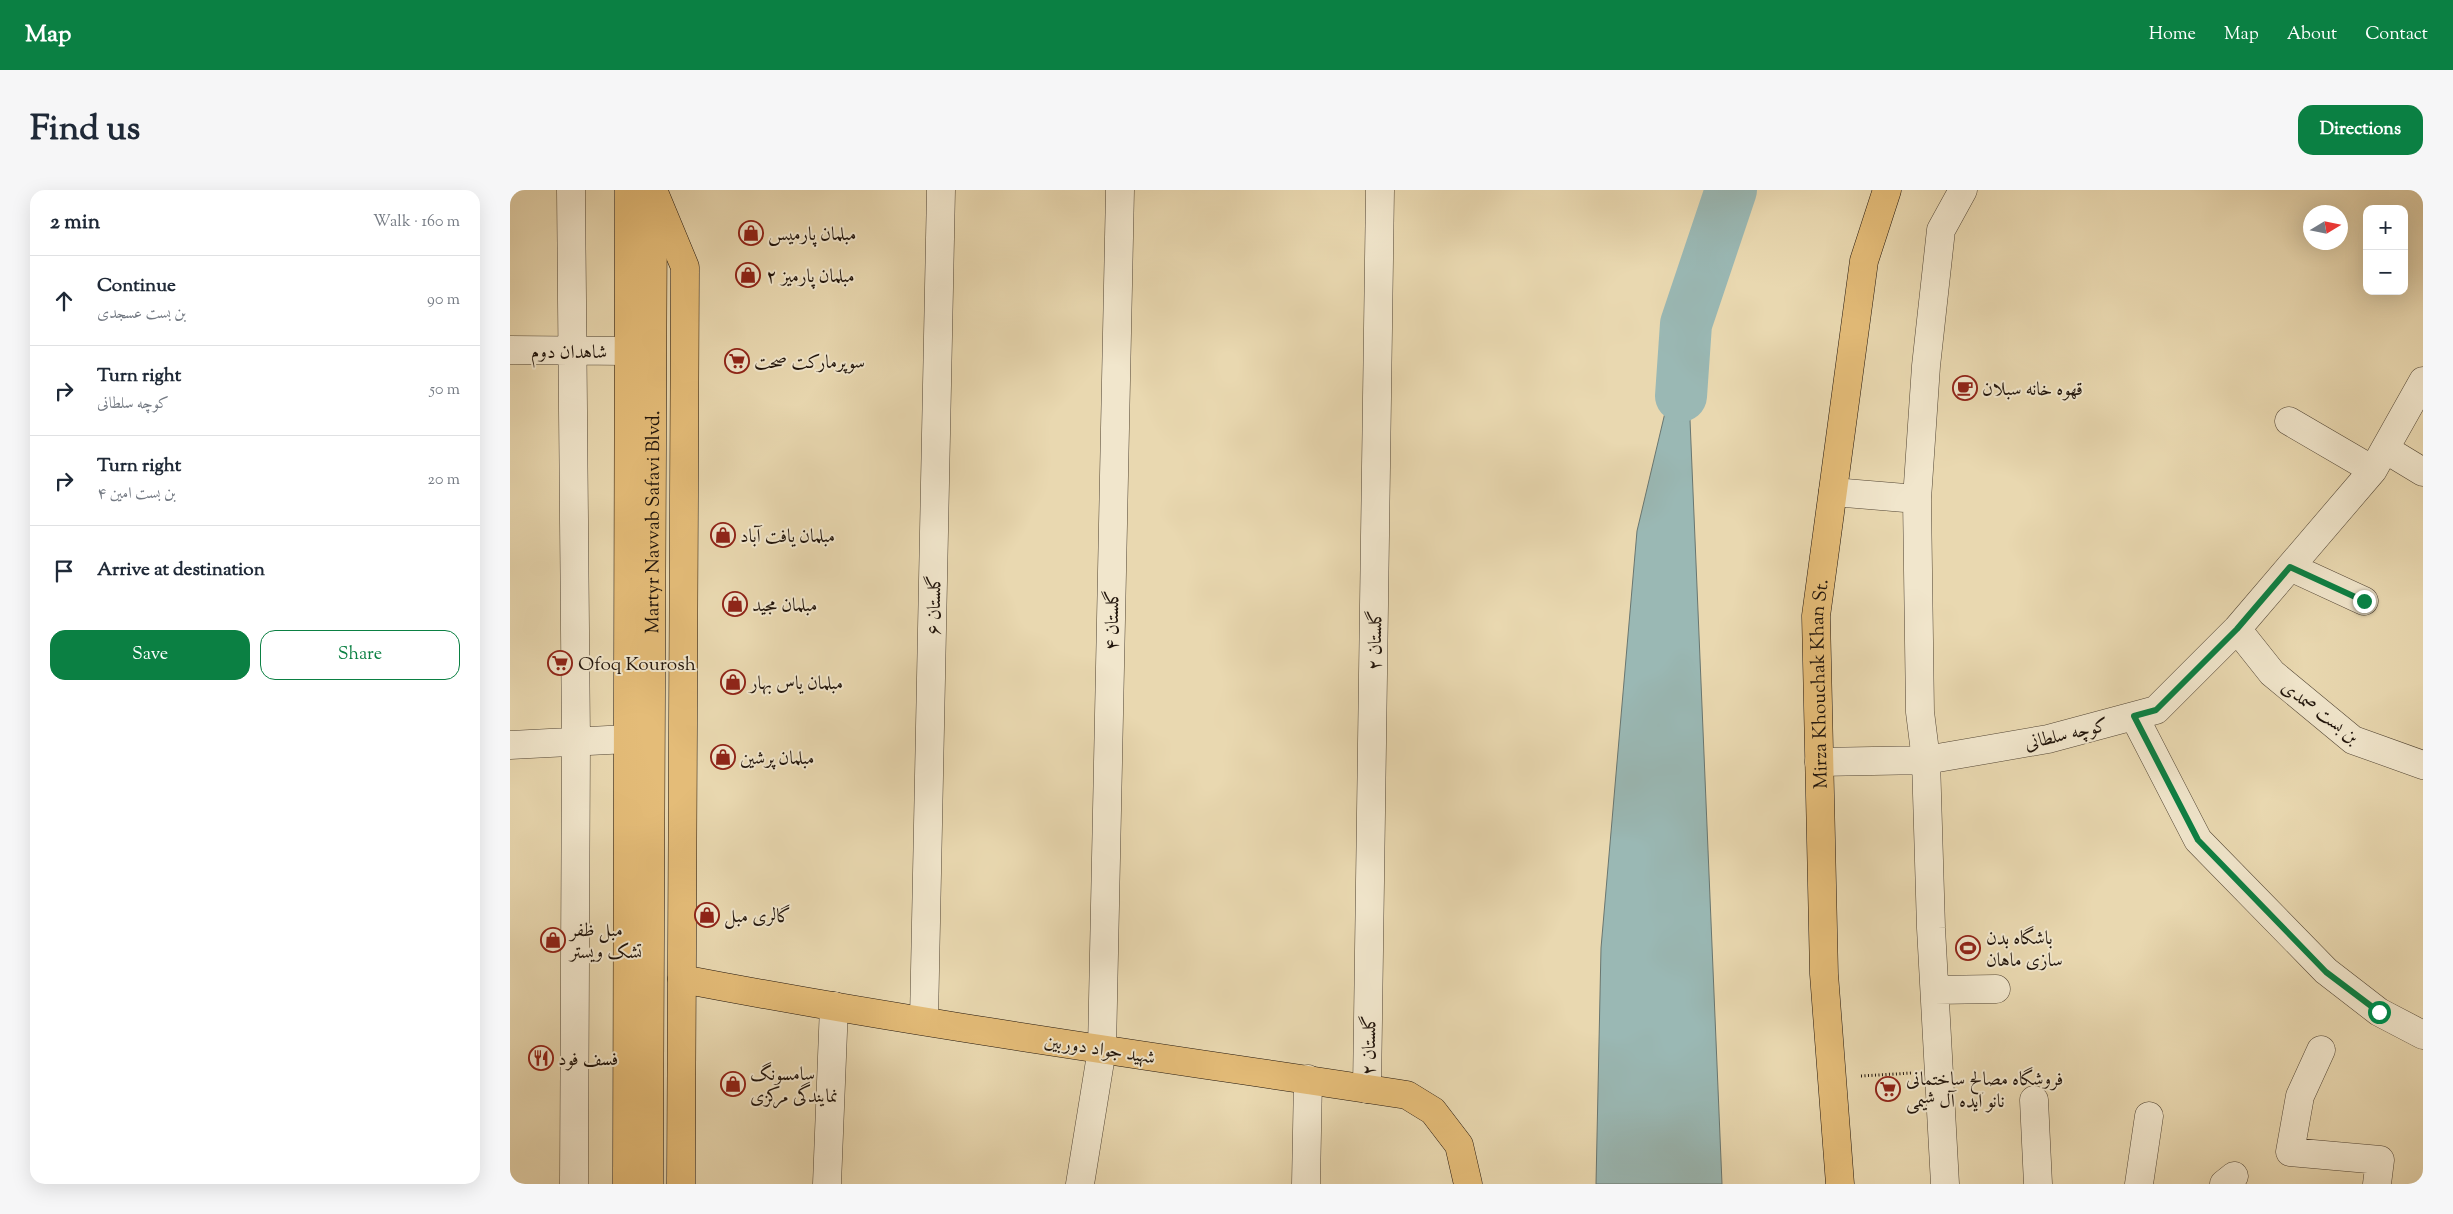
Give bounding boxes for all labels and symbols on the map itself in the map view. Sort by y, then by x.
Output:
north arrow [2303,205,2348,250]
shop icon: مبلمان پارمیس [738,220,764,246]
place label: مبلمان پارمیس [768,222,856,249]
shop icon: مبلمان پارمیز ۲ [735,262,761,288]
place label: مبلمان پارمیز ۲ [766,264,855,291]
street label: شاهدان دوم [531,340,607,368]
supermarket icon: سوپرمارکت صحت [724,348,750,374]
place label: سوپرمارکت صحت [754,350,865,377]
cafe icon: قهوه خانه سبلان [1952,375,1978,401]
place label: قهوه خانه سبلان [1982,377,2083,404]
street label: Martyr Navvab Safavi Blvd. [640,410,668,634]
shop icon: مبلمان یافت آباد [710,522,736,548]
place label: مبلمان یافت آباد [740,524,835,551]
street label: گلستان ۶ [921,575,950,636]
street label: Mirza Khouchak Khan St. [1805,577,1837,789]
street label: گلستان ۴ [1099,590,1128,651]
route end [2353,590,2376,613]
shop icon: مبلمان مجید [722,591,748,617]
place label: مبلمان مجید [752,593,817,620]
street label: گلستان ۲ [1362,610,1391,671]
supermarket icon: Ofoq Kourosh [547,650,573,676]
place label: Ofoq Kourosh [578,652,696,679]
shop icon: مبلمان یاس بهار [720,669,746,695]
place label: مبلمان یاس بهار [748,671,843,698]
street label: بن بست صمدی [2275,675,2365,752]
street label: کوچه سلطانی [2022,713,2111,758]
shop icon: مبلمان پرشین [710,744,736,770]
place label: مبلمان پرشین [740,746,814,773]
shop icon: گالری مبل [694,902,720,928]
place label: گالری مبل [724,904,791,931]
place label: مبل ظفر تشک ویستر [568,918,642,967]
place label: باشگاه بدن سازی ماهان [1986,925,2063,975]
shop icon: مبل ظفر تشک ویستر [540,927,566,953]
sports icon: باشگاه بدن سازی ماهان [1955,935,1981,961]
route start [2368,1001,2391,1024]
street label: گلستان ۲ [1356,1015,1385,1076]
street label: شهید جواد دوربین [1042,1028,1157,1073]
restaurant icon: فسف فود [528,1045,554,1071]
place label: فسف فود [558,1047,618,1074]
place label: سامسونگ نمایندگی مرکزی [750,1061,838,1111]
place label: فروشگاه مصالح ساختمانی نانو ایده آل شیمی [1906,1066,2063,1116]
shop icon: سامسونگ نمایندگی مرکزی [720,1071,746,1097]
supermarket icon: فروشگاه مصالح ساختمانی نانو ایده آل شیمی [1875,1076,1901,1102]

